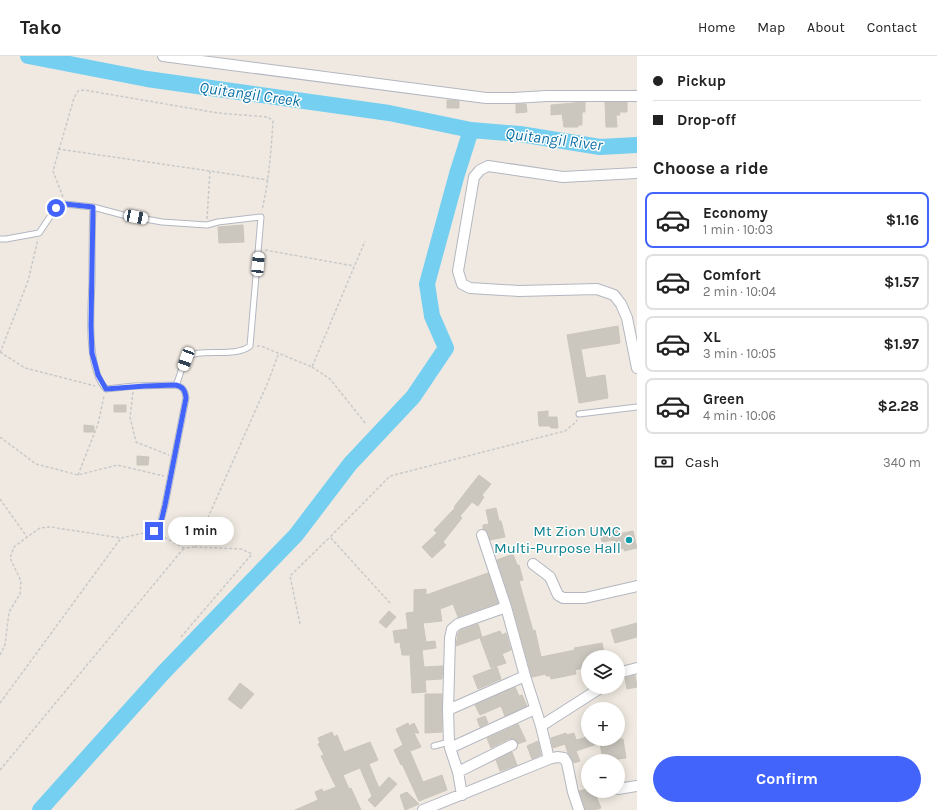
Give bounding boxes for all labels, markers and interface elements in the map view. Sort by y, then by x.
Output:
text: Tako [20,17,61,39]
text: Home [698,19,735,36]
text: Map [757,19,785,36]
text: About [807,19,845,36]
text: Contact [867,19,917,36]
text: Pickup [677,72,726,90]
water label: Quitangil Creek [198,78,303,111]
text: Drop-off [677,111,736,129]
water label: Quitangil River [504,124,604,154]
text: Choose a ride [653,157,768,179]
route start [47,199,65,217]
icon: car [655,202,691,238]
text: Economy [703,204,768,222]
car [123,209,149,225]
text: $1.16 [886,211,919,229]
text: 1 min · 10:03 [703,222,773,237]
car [251,252,265,276]
icon: car [655,264,691,300]
text: Comfort [703,266,761,284]
text: $1.57 [884,273,919,291]
text: 2 min · 10:04 [703,284,776,299]
icon: car [655,326,691,362]
text: XL [703,328,721,346]
text: $1.97 [883,335,919,353]
car [176,346,196,372]
text: 3 min · 10:05 [703,346,776,361]
icon: car [655,388,691,424]
text: Green [703,390,744,408]
text: $2.28 [878,397,919,415]
text: 4 min · 10:06 [703,408,776,423]
icon: cash [653,451,675,473]
text: Cash [685,453,719,471]
text: 340 m [883,455,921,470]
callout: 1 min [168,517,234,545]
route end [145,522,163,540]
place label: Mt Zion UMC Multi-Purpose Hall [494,522,621,557]
text: 1 min [185,523,217,538]
marker: Mt Zion UMC Multi-Purpose Hall [624,535,634,545]
map controls [581,650,625,798]
button: layers [581,650,625,694]
button: + [581,702,625,746]
button: − [581,754,625,798]
button: Confirm [653,756,921,802]

